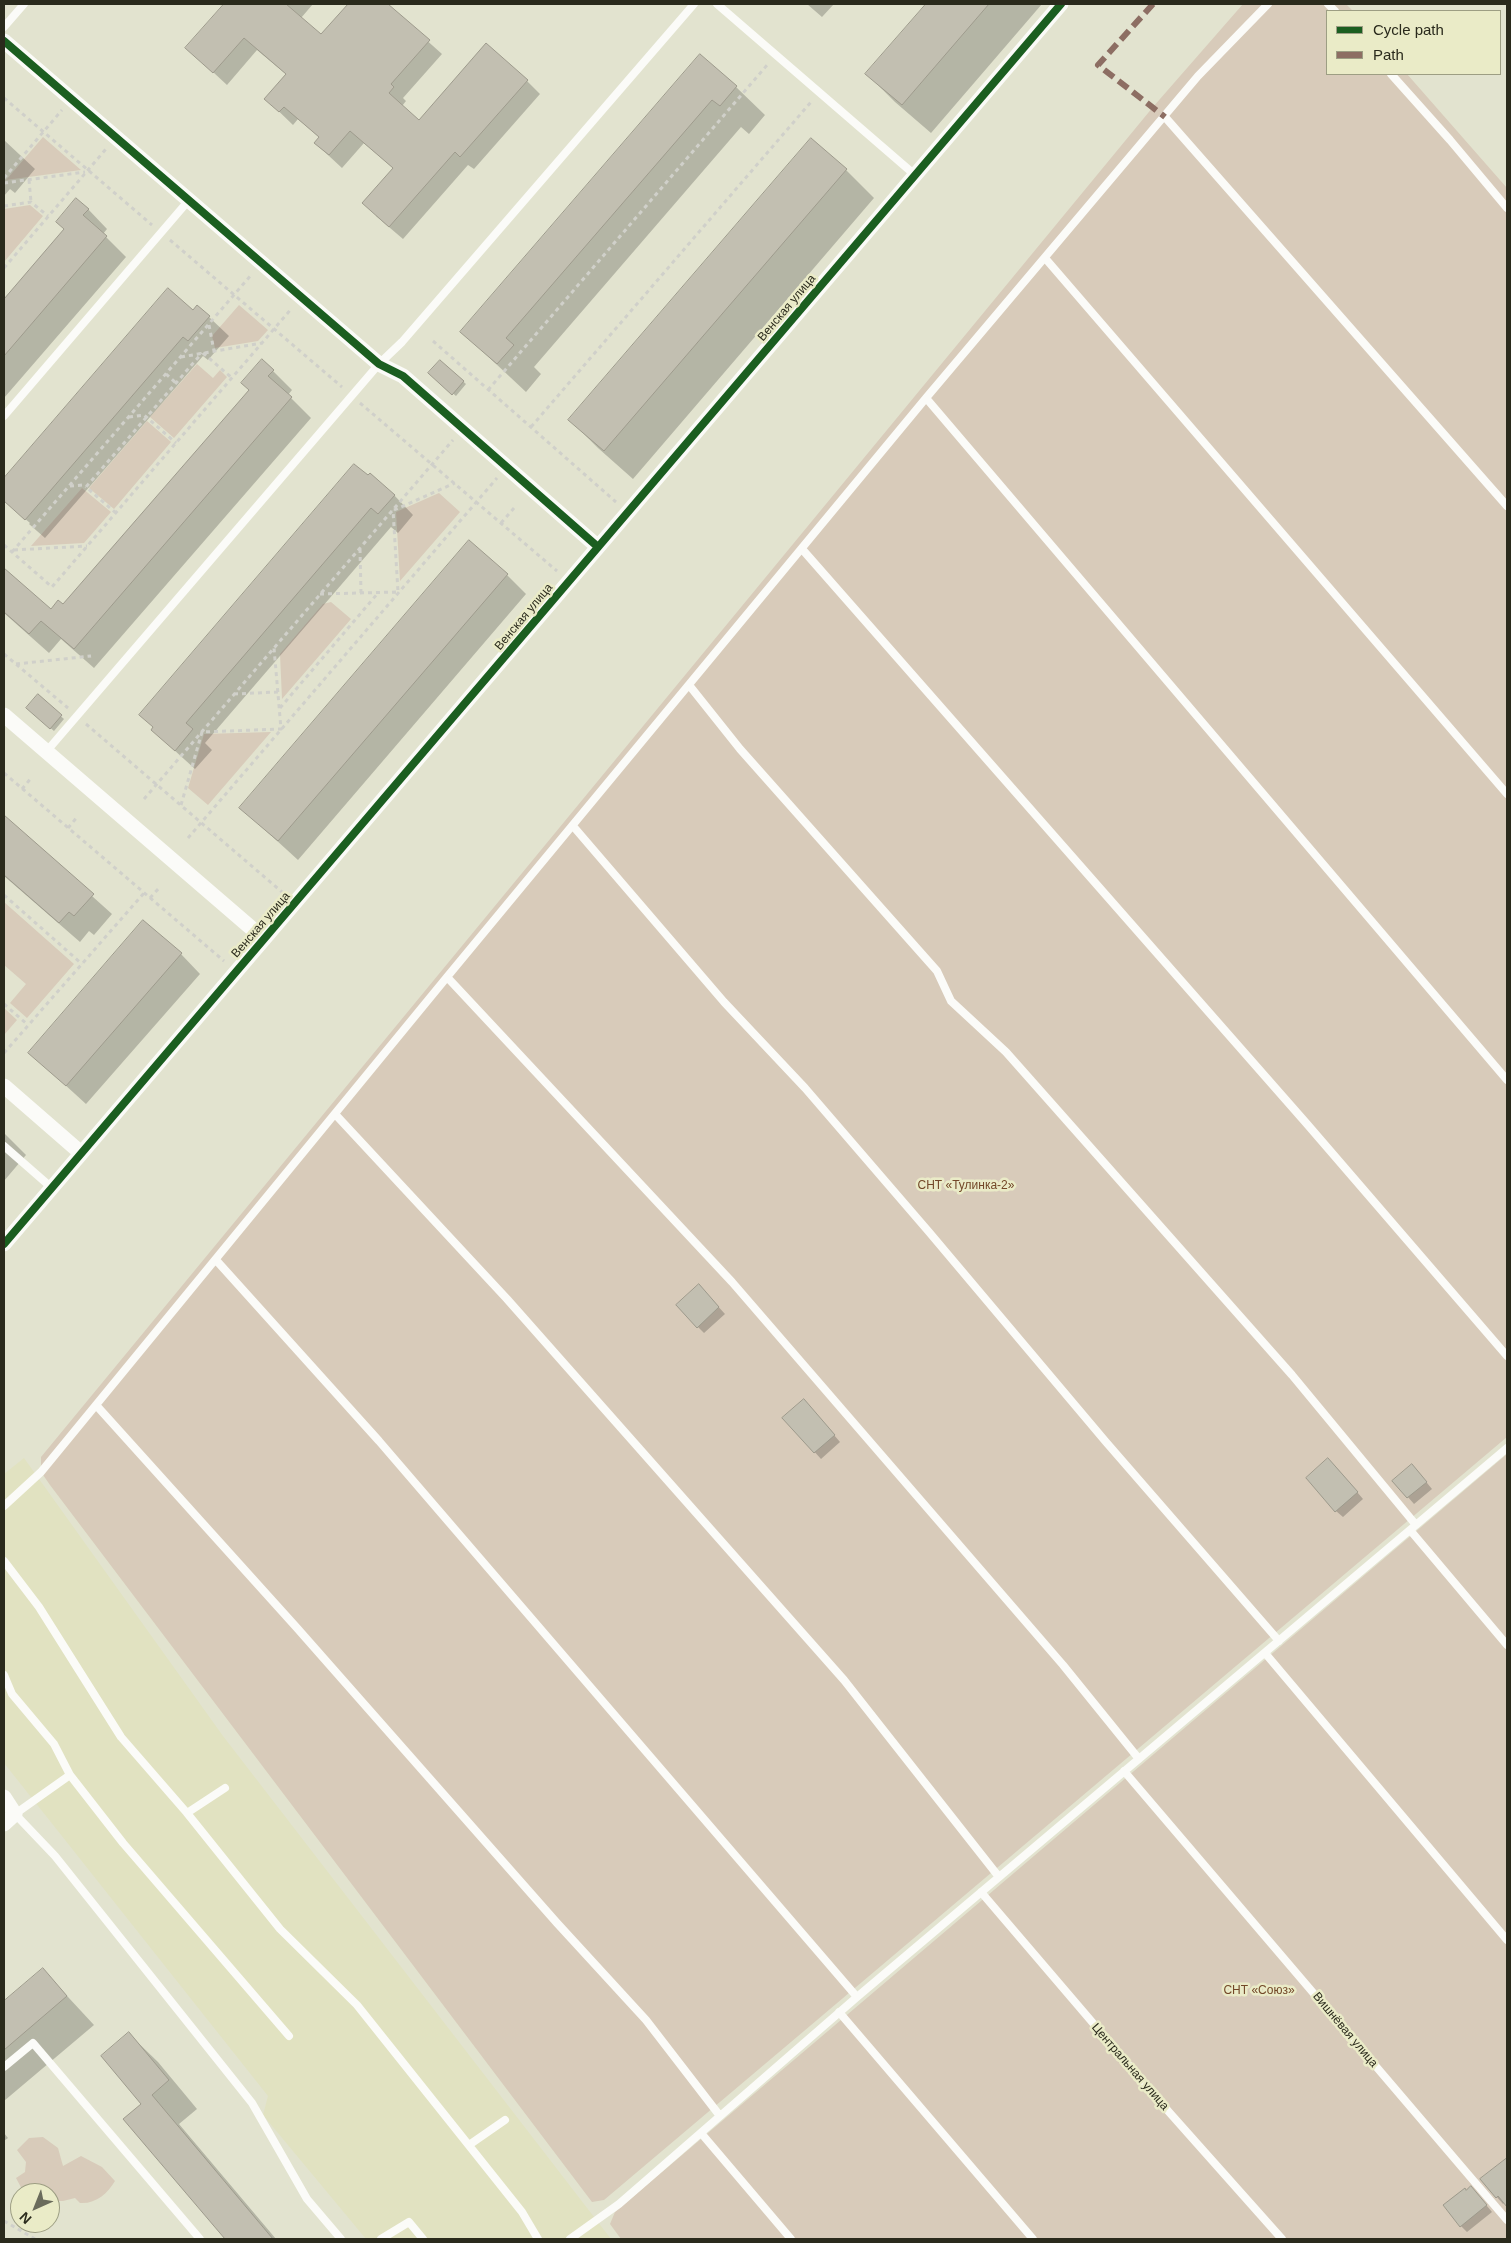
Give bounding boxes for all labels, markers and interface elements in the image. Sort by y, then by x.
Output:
legend [1326,10,1501,75]
text: Cycle path [1373,21,1444,38]
text: Path [1373,46,1404,63]
street label: Венская улица [755,272,819,344]
street label: Венская улица [492,581,556,653]
street label: Венская улица [229,889,293,961]
park label: СНТ «Тулинка-2» [918,1179,1014,1193]
park label: СНТ «Союз» [1223,1984,1295,1998]
street label: Вишнёвая улица [1309,1990,1381,2070]
street label: Центральная улица [1088,2021,1172,2113]
north arrow [10,2183,60,2233]
text: N [16,2209,34,2227]

